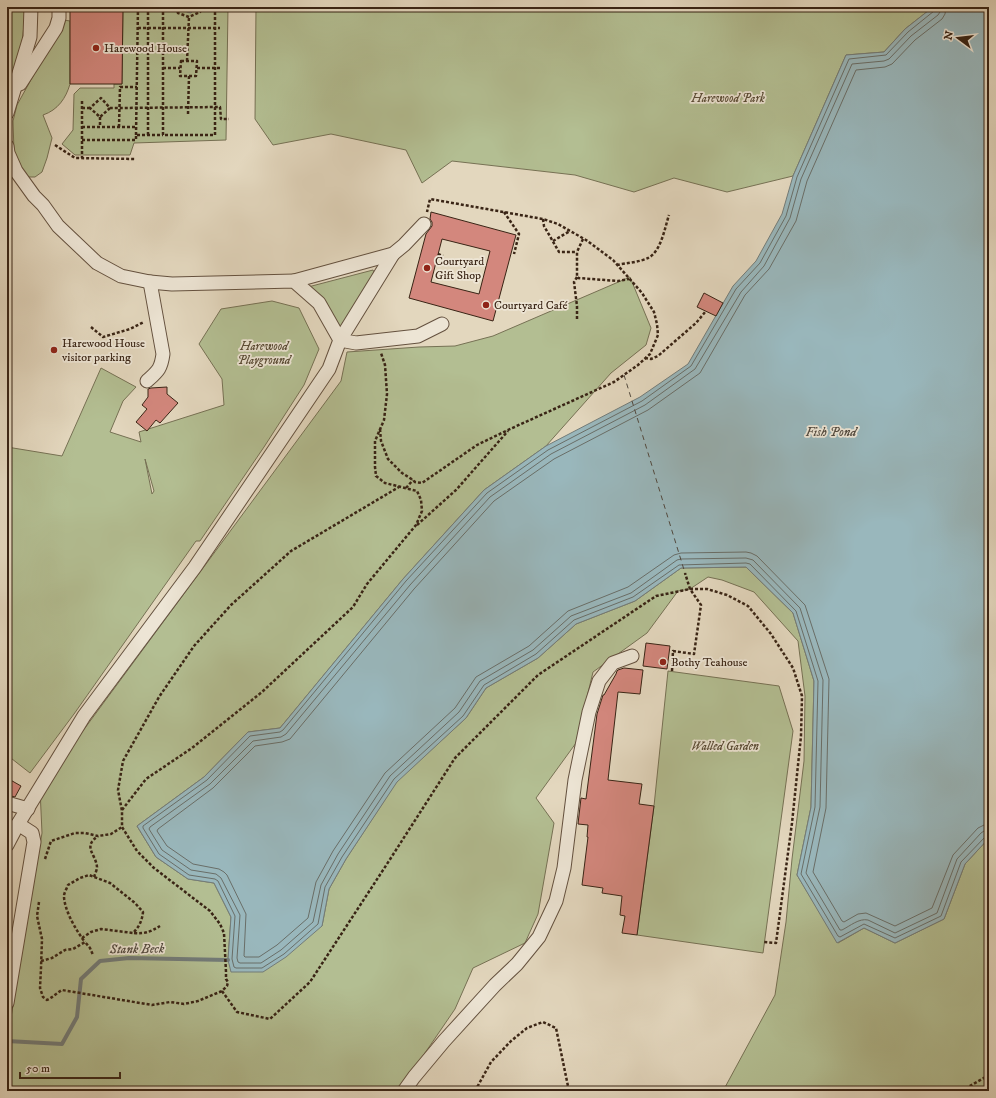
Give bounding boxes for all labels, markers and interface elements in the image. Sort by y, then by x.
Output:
north arrow [938,18,978,58]
text: N [941,29,957,42]
place label: Harewood House [104,41,187,56]
marker: Harewood House [91,43,101,53]
park label: Harewood Park [690,91,765,106]
place label: Courtyard Gift Shop [435,254,484,283]
marker: Courtyard Gift Shop [422,263,432,273]
place label: Courtyard Café [494,298,568,313]
marker: Courtyard Café [481,300,491,310]
place label: Harewood House visitor parking [61,336,145,365]
park label: Harewood Playground [237,339,293,368]
marker: Harewood House visitor parking [49,345,59,355]
water label: Fish Pond [806,424,858,440]
place label: Bothy Teahouse [671,655,748,670]
marker: Bothy Teahouse [658,657,668,667]
park label: Walled Garden [691,739,759,754]
water label: Stank Beck [109,941,165,957]
scale bar [20,1054,120,1080]
text: 50 m [26,1061,50,1076]

